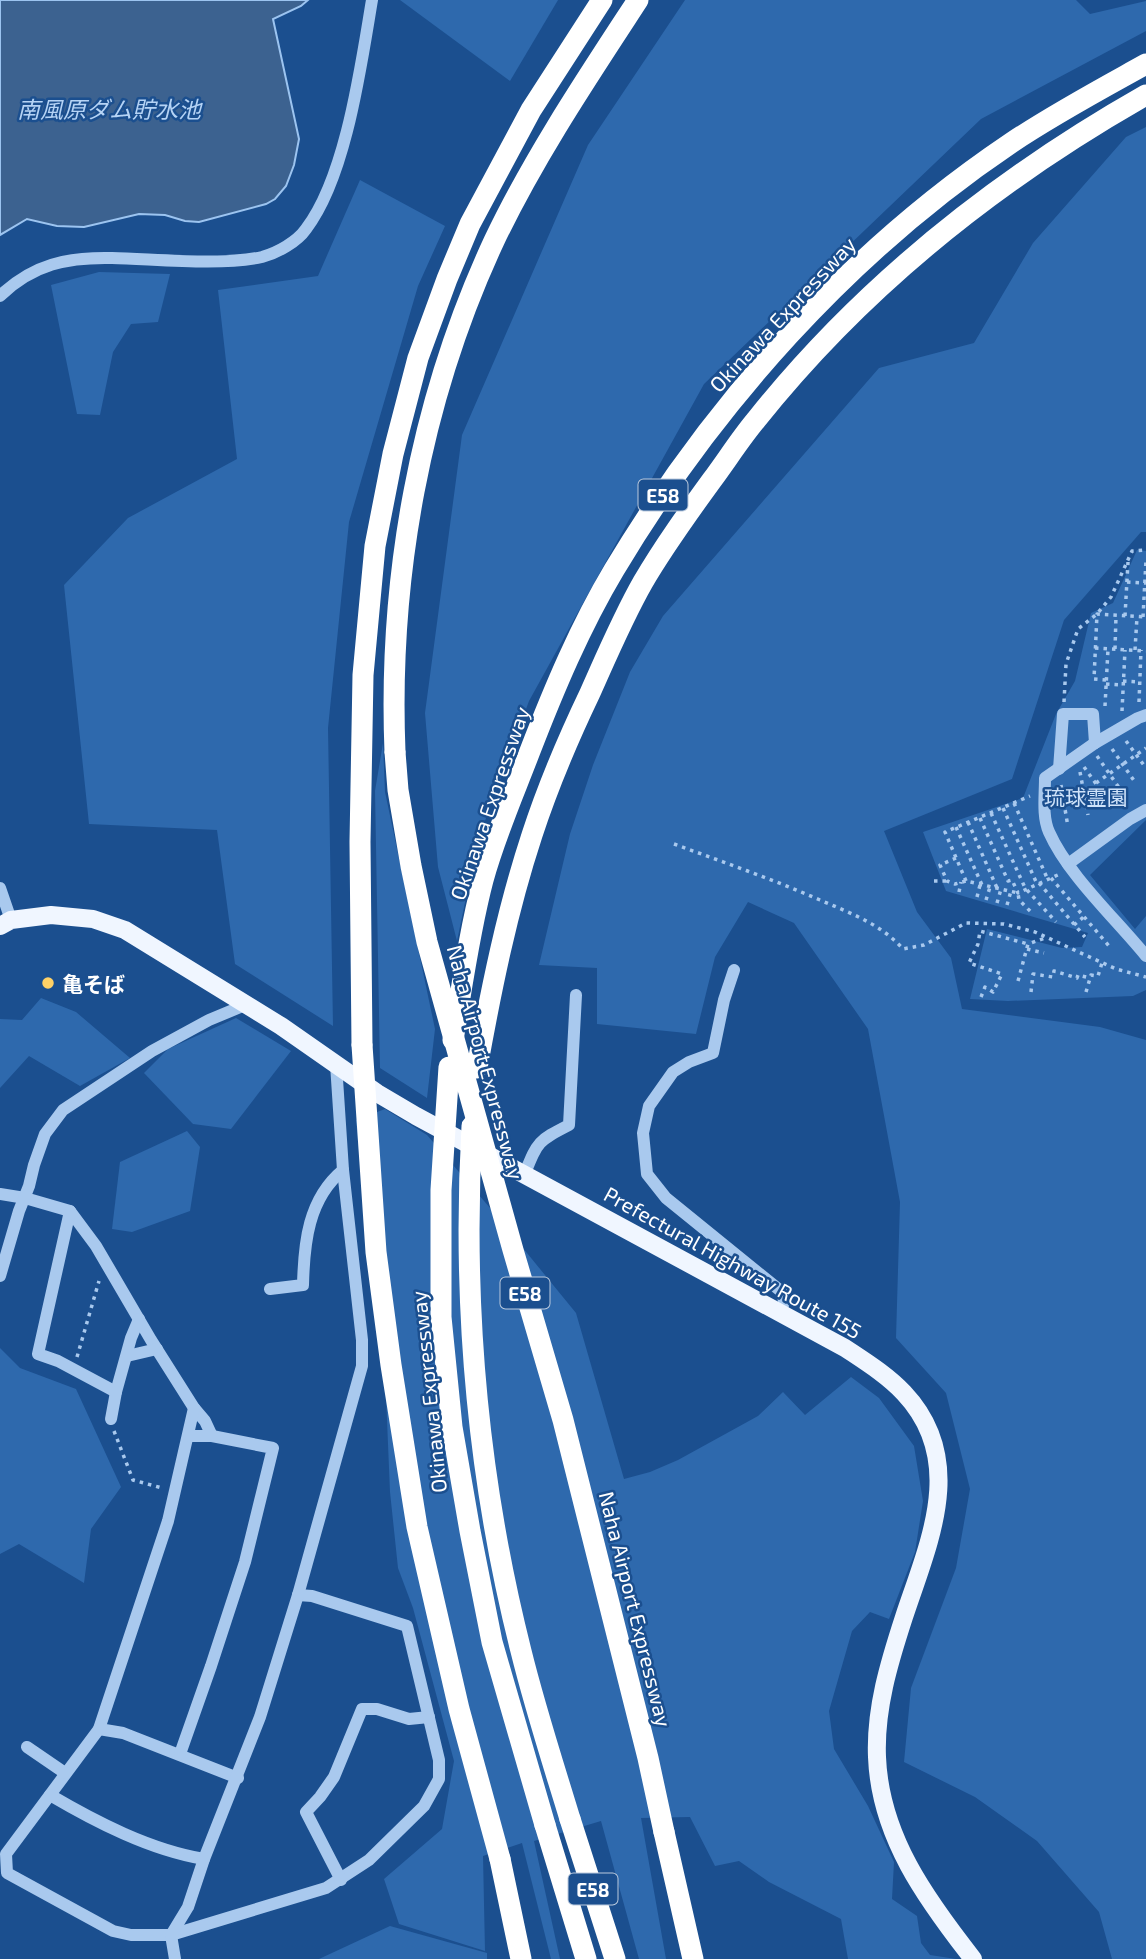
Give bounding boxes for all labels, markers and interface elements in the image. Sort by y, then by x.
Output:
water label: 南風原ダム貯水池 [17,95,203,123]
street label: Okinawa Expressway [704,231,860,397]
road number: E58 [638,480,688,510]
street label: Okinawa Expressway [444,703,534,903]
park label: 琉球霊園 [1044,784,1128,809]
street label: Naha Airport Expressway [443,942,529,1182]
place label: 亀そば [62,971,125,996]
marker: 亀そば [40,975,56,991]
street label: Prefectural Highway Route 155 [600,1181,866,1343]
road number: E58 [500,1278,550,1308]
street label: Okinawa Expressway [405,1290,451,1494]
street label: Naha Airport Expressway [595,1489,677,1729]
road number: E58 [568,1873,618,1904]

